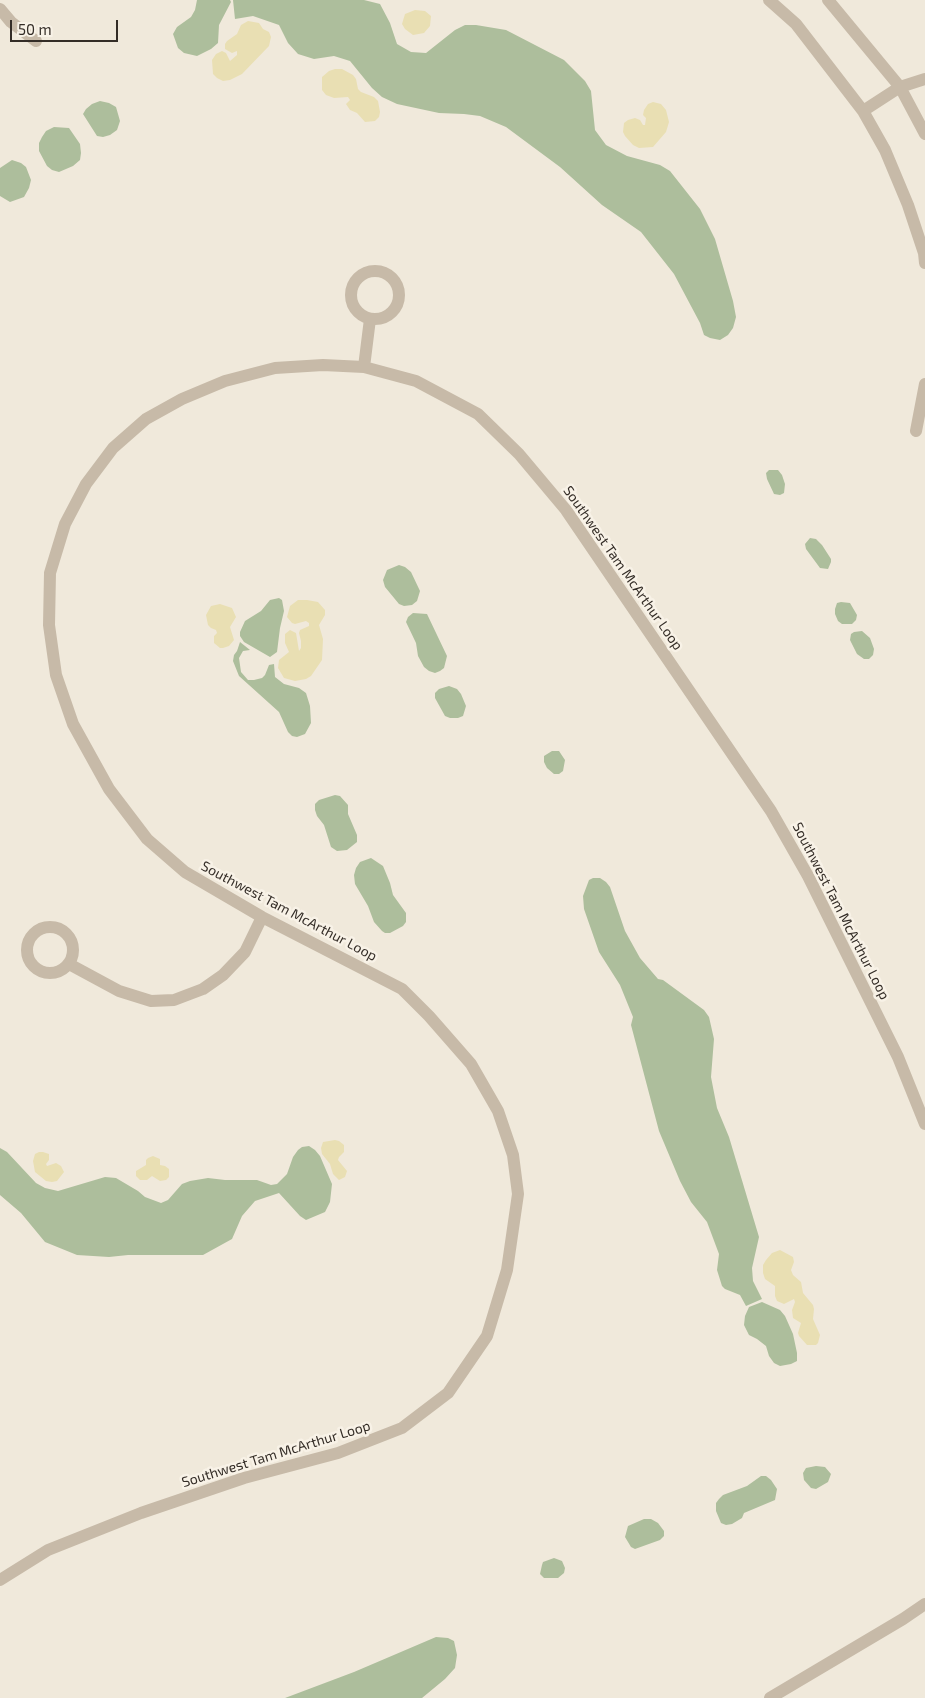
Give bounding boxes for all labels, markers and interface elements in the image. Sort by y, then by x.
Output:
scale bar [12,10,120,42]
text: 50 m [18,20,52,38]
street label: Southwest Tam McArthur Loop [560,483,686,653]
street label: Southwest Tam McArthur Loop [789,820,893,1002]
street label: Southwest Tam McArthur Loop [198,857,380,965]
street label: Southwest Tam McArthur Loop [180,1417,372,1491]

